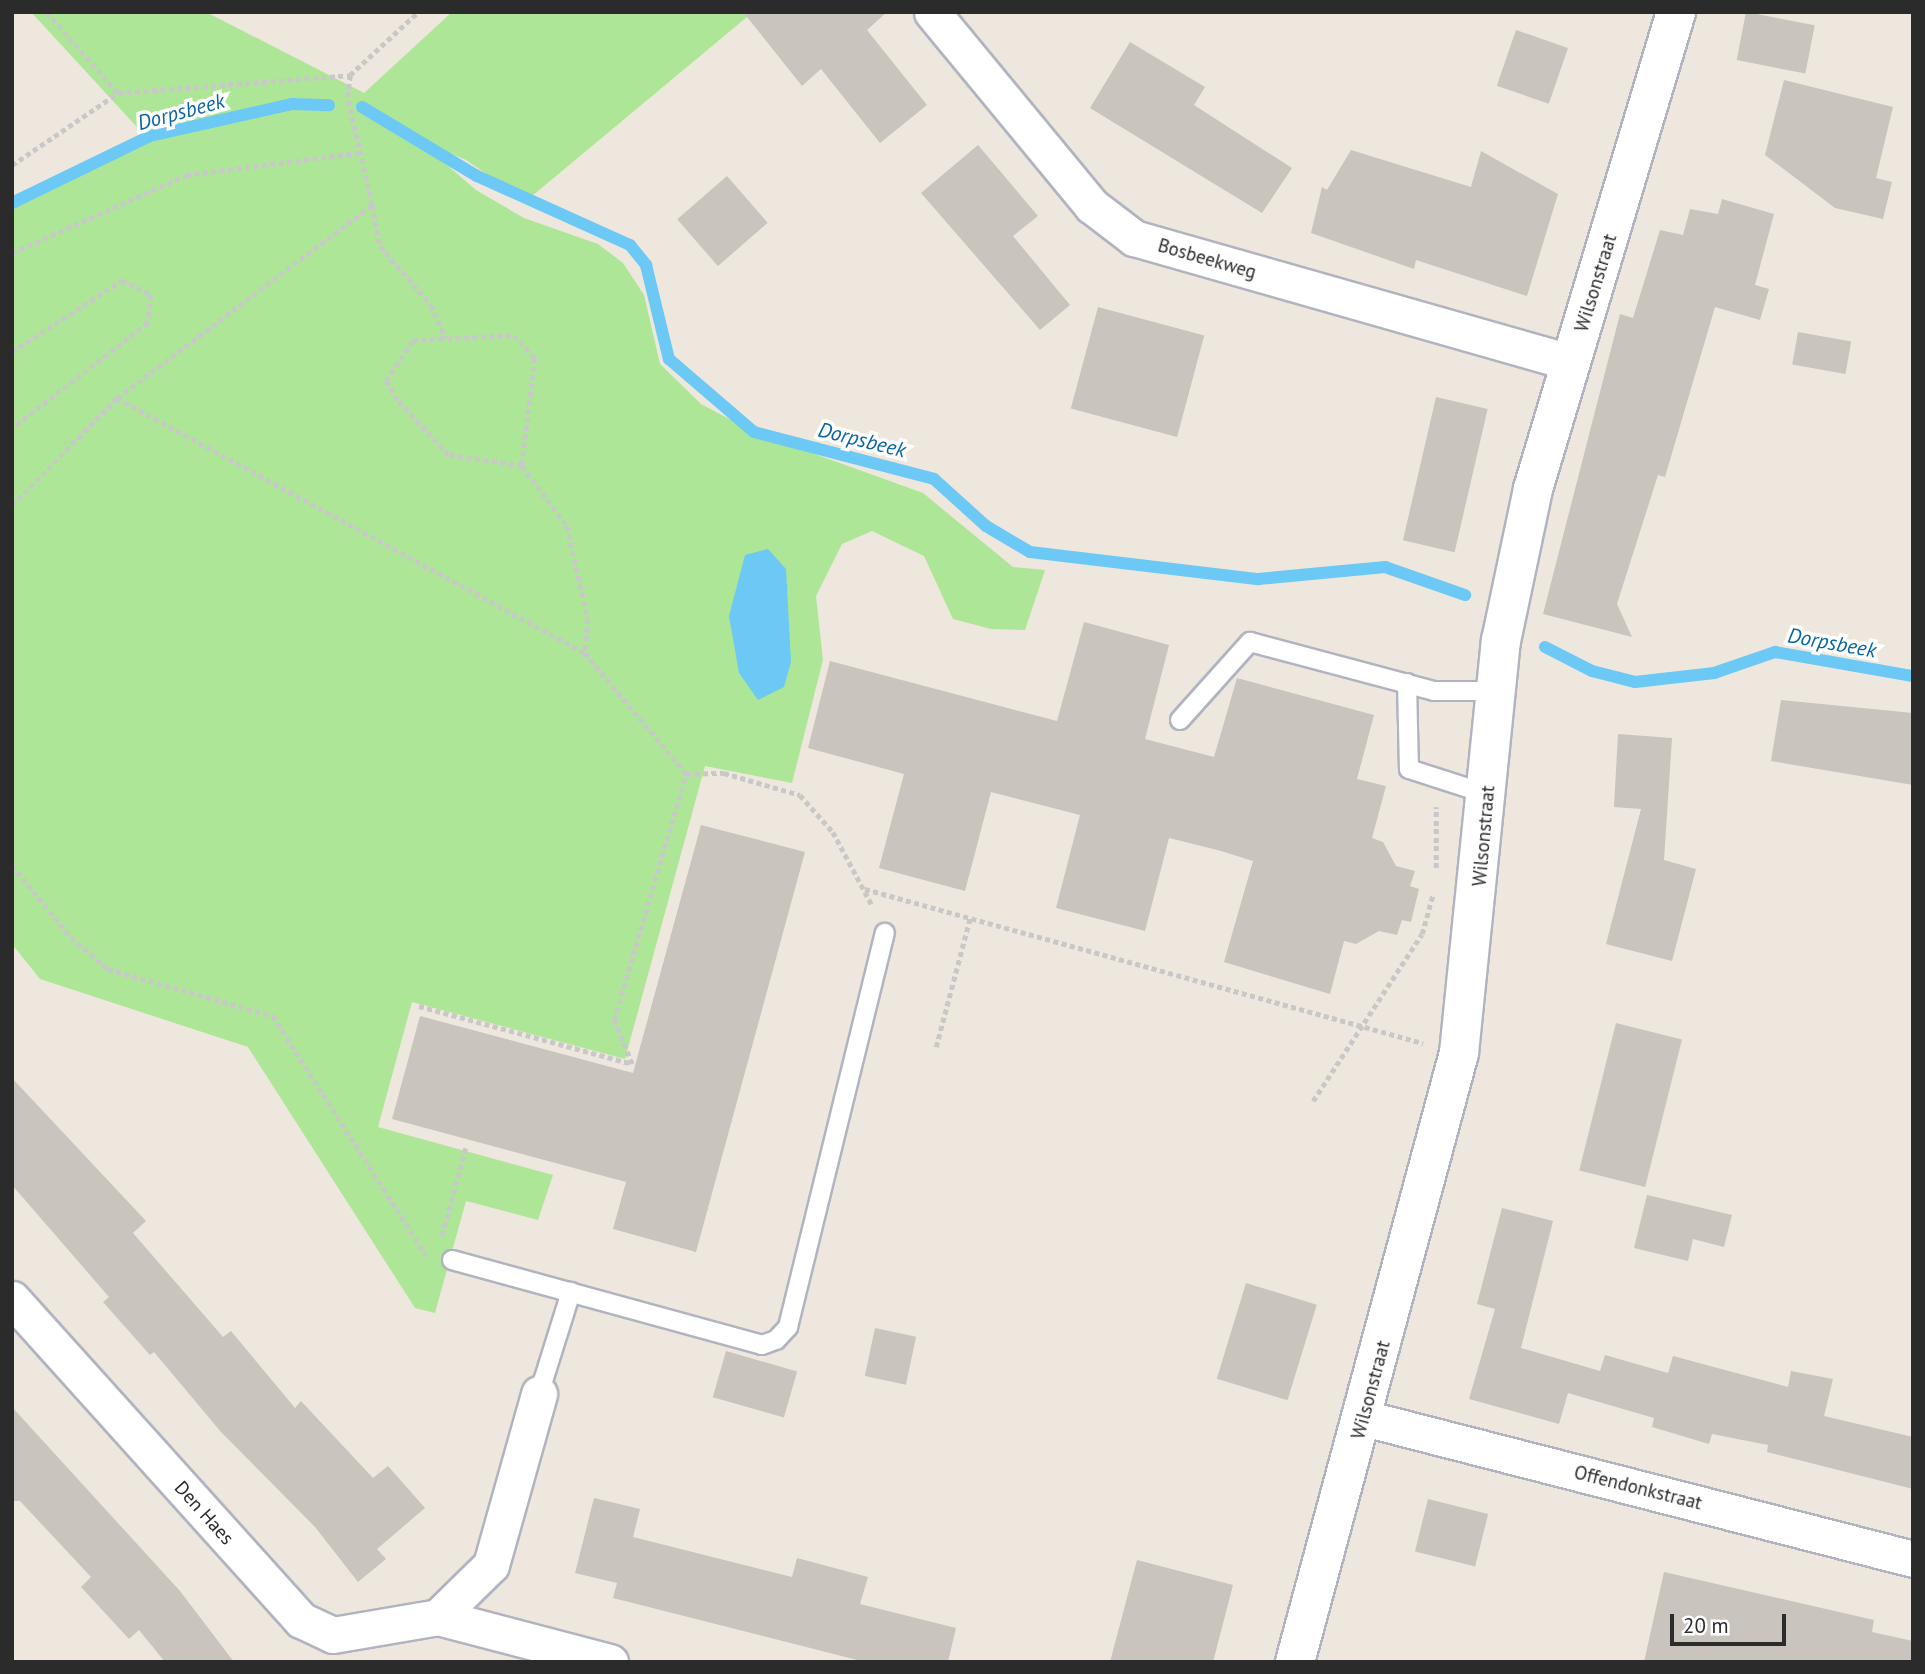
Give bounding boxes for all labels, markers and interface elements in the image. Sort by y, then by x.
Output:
water label: Dorpsbeek [135,88,227,136]
street label: Wilsonstraat [1570,231,1622,335]
street label: Bosbeekweg [1155,234,1259,284]
water label: Dorpsbeek [816,417,908,463]
water label: Dorpsbeek [1786,623,1878,663]
street label: Wilsonstraat [1468,785,1500,887]
street label: Wilsonstraat [1347,1338,1395,1442]
street label: Offendonkstraat [1572,1461,1704,1515]
street label: Den Haes [170,1477,238,1549]
scale bar [1673,1600,1788,1644]
text: 20 m [1683,1612,1729,1639]

